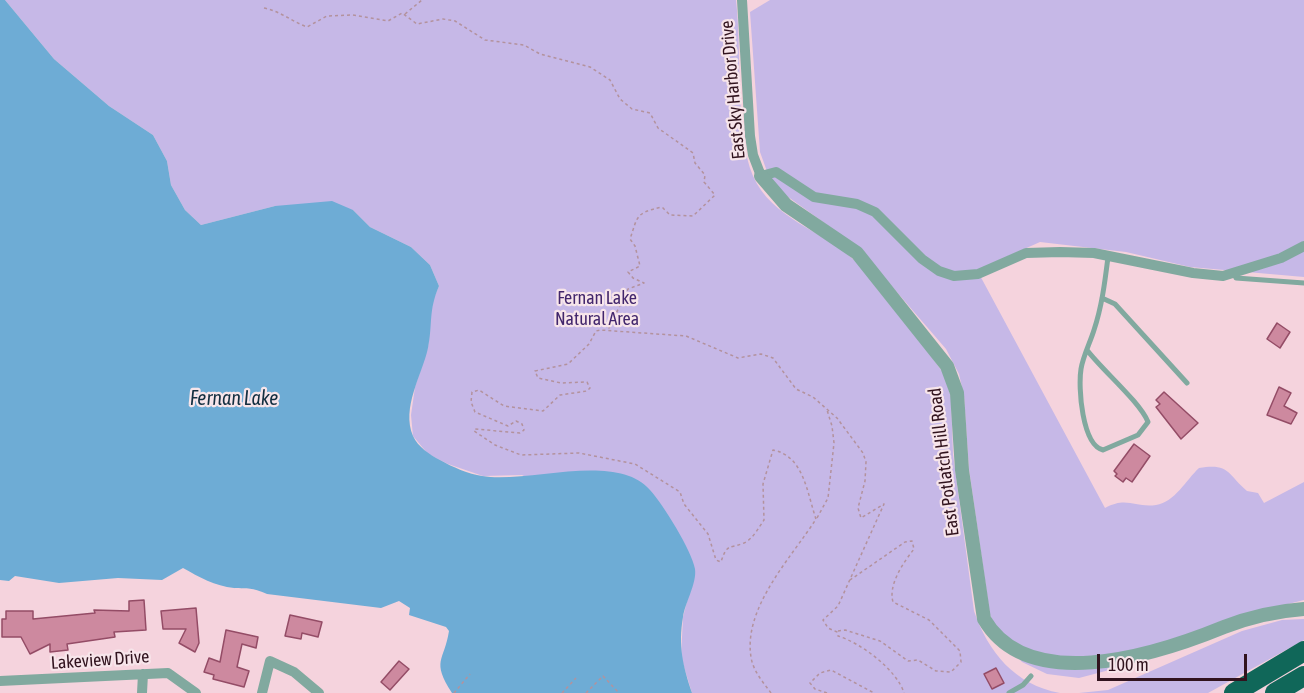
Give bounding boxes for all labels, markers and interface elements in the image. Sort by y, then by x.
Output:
street label: East Sky Harbor Drive [716,20,750,160]
park label: Fernan Lake Natural Area [555,287,639,330]
water label: Fernan Lake [190,387,278,411]
street label: East Potlatch Hill Road [924,387,964,537]
scale bar [1100,642,1250,680]
street label: Lakeview Drive [50,646,150,674]
text: 100 m [1108,654,1149,675]

